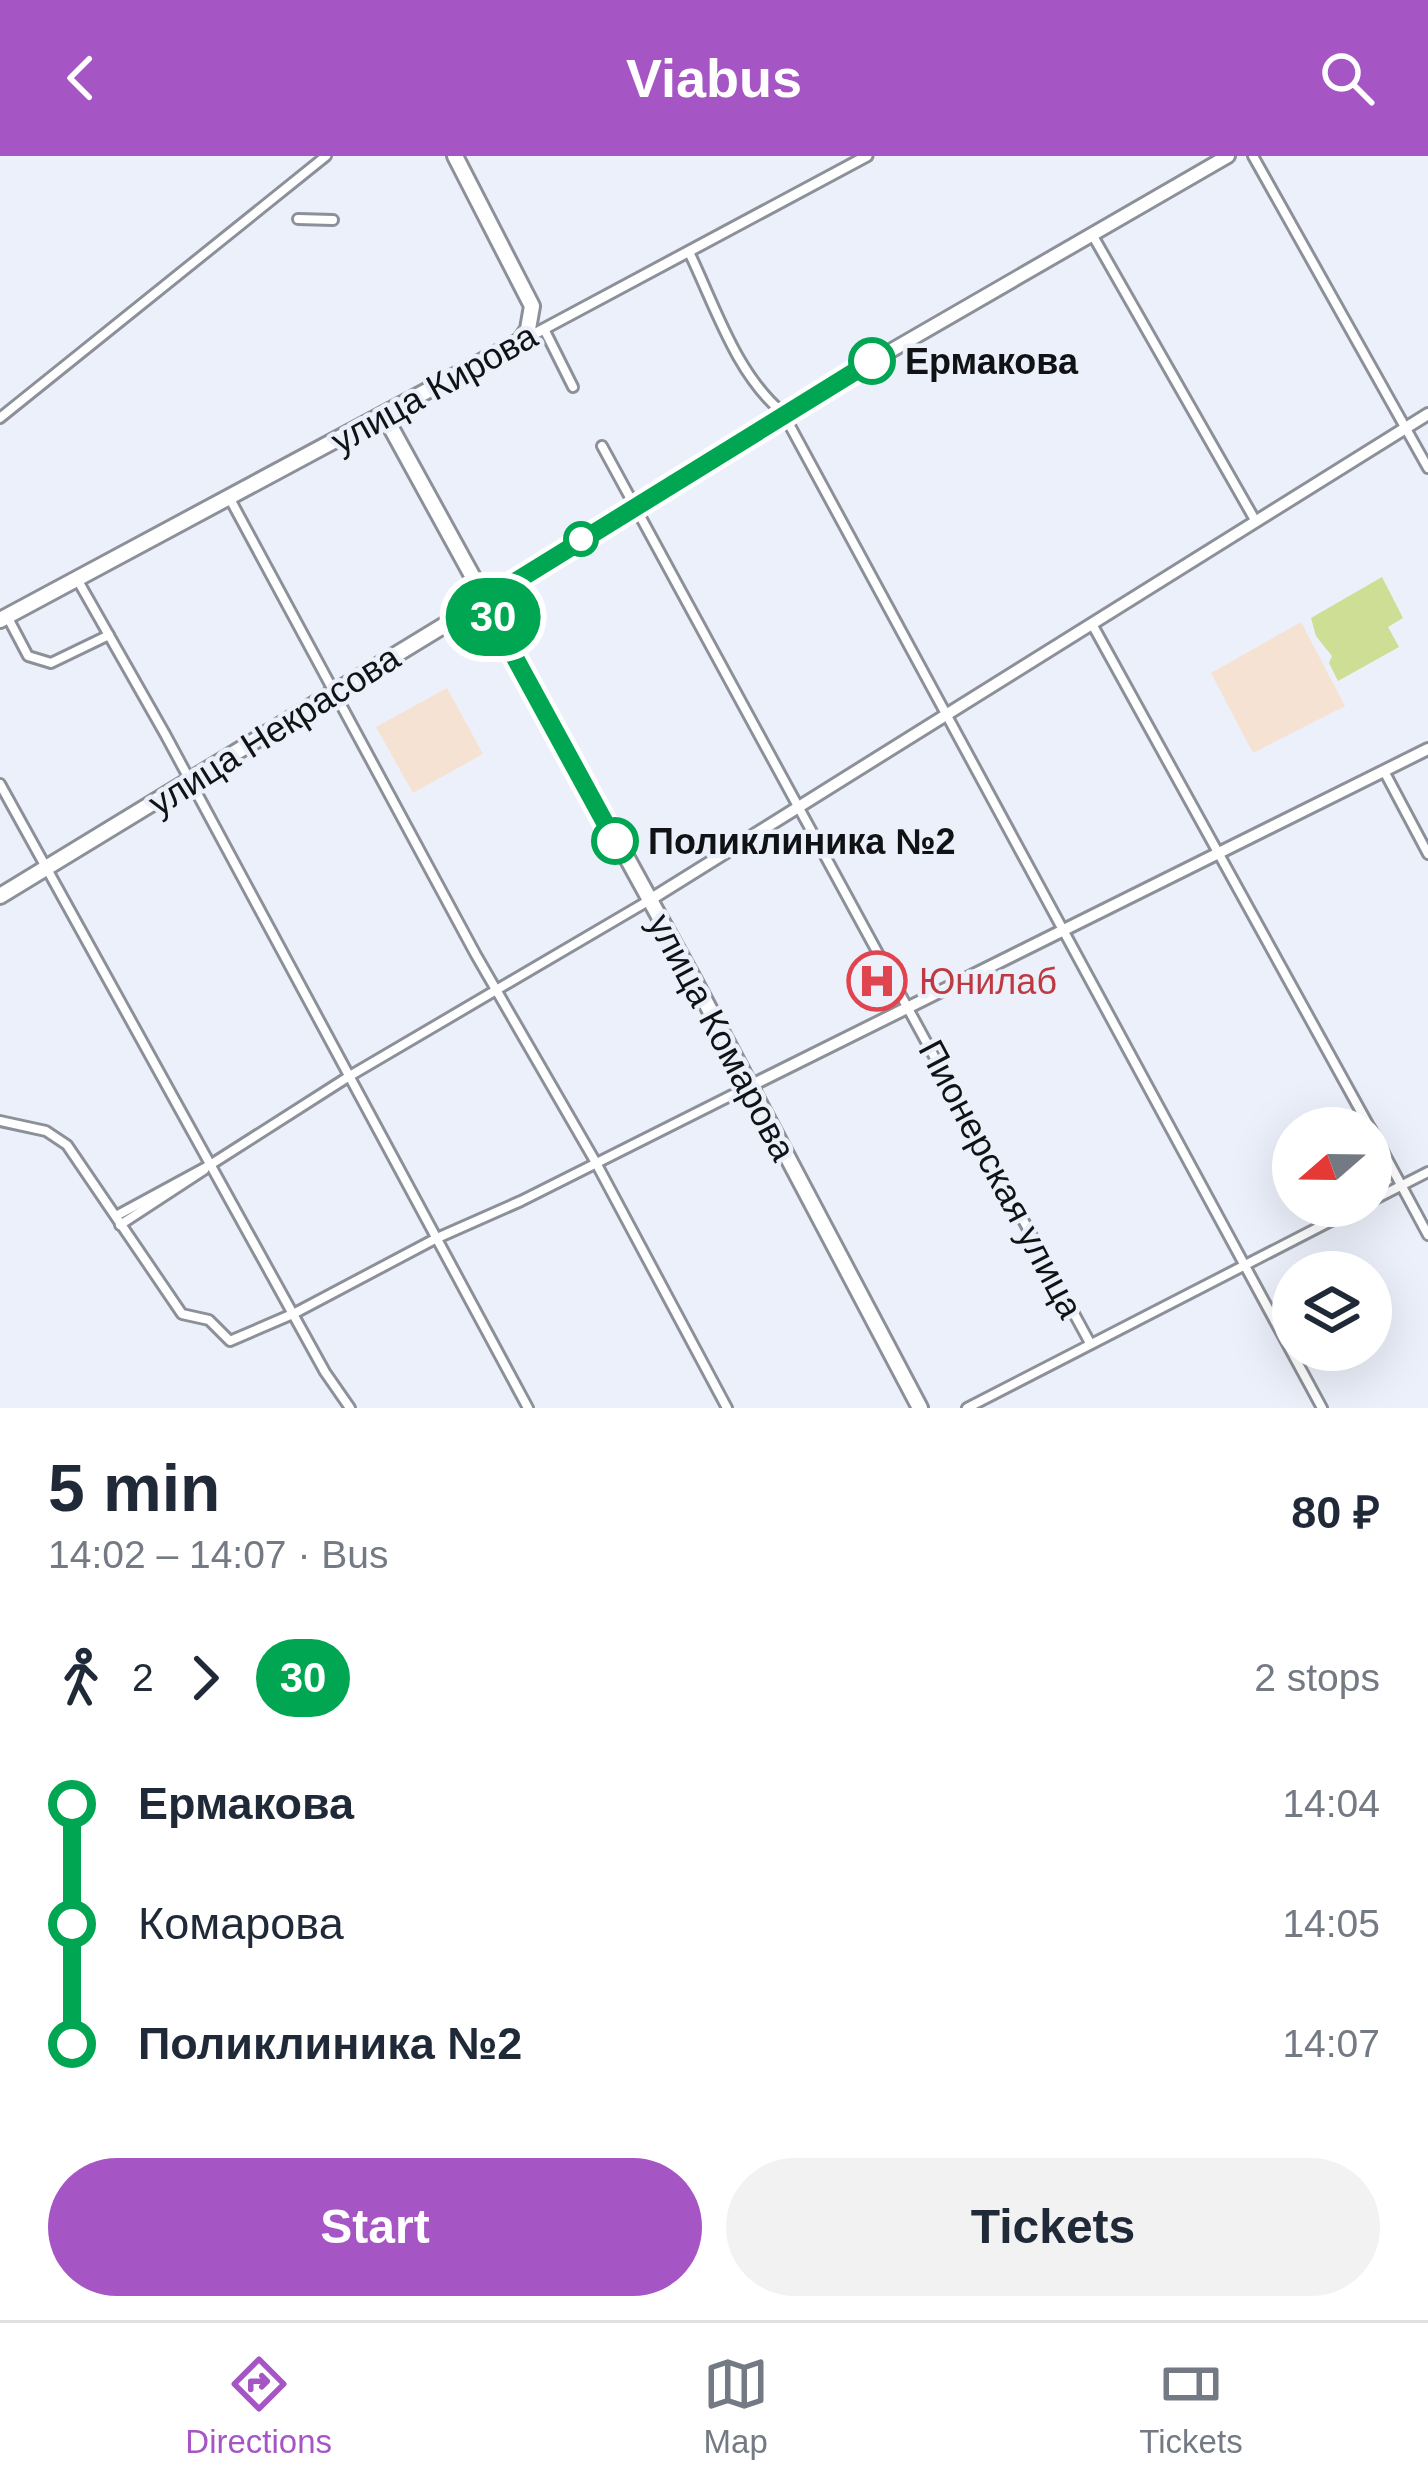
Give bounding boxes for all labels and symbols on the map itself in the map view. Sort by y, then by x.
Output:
street label: улица Кирова [324,314,545,461]
marker: Ермакова [850,339,894,383]
place label: Ермакова [905,341,1079,382]
unlabelled marker [565,523,597,555]
line badge: 30 [439,578,547,656]
street label: улица Некрасова [141,636,408,824]
marker: Поликлиника №2 [593,819,637,863]
place label: Поликлиника №2 [648,821,956,862]
street label: улица Комарова [640,907,805,1168]
hospital icon: Юнилаб [846,950,908,1012]
place label: Юнилаб [919,961,1057,1002]
street label: Пионерская улица [910,1033,1092,1326]
north arrow [1272,1107,1392,1227]

